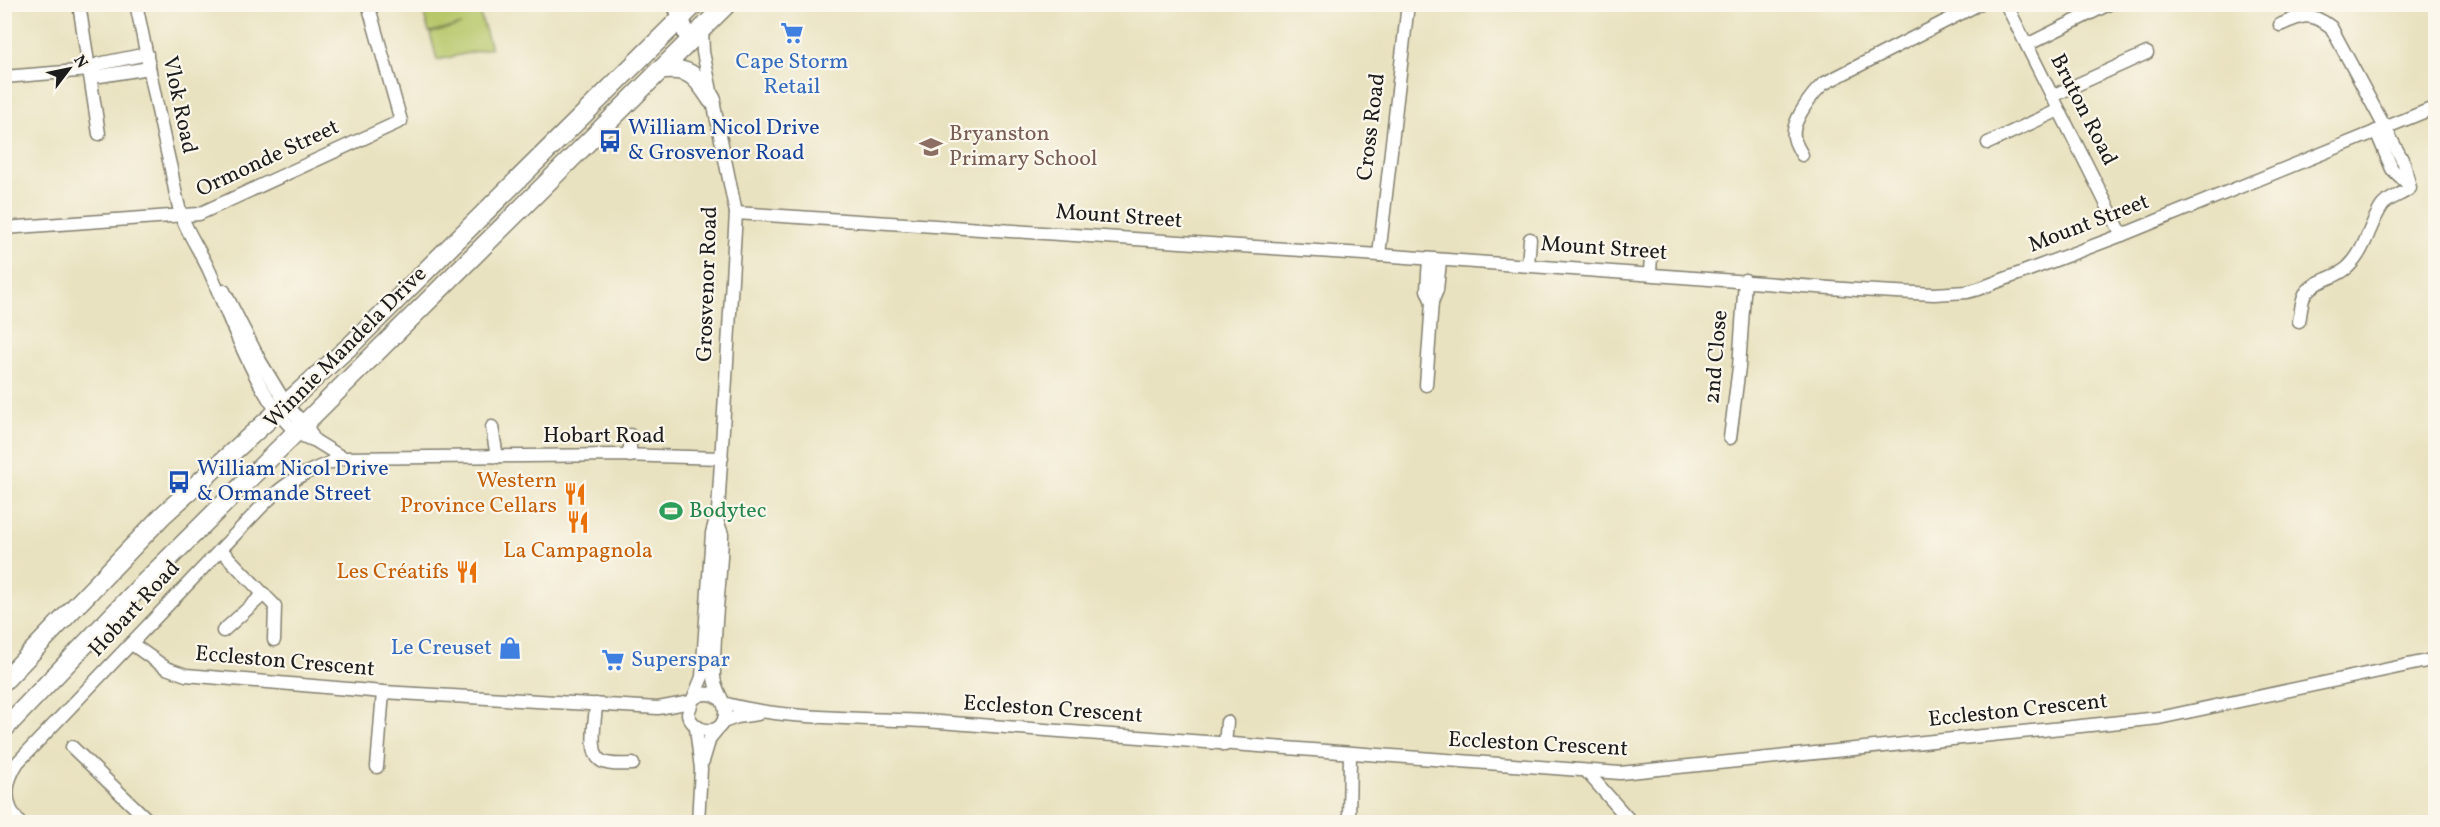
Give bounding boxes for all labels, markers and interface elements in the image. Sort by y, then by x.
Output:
supermarket icon: Cape Storm Retail [779,20,805,46]
north arrow [39,39,99,99]
place label: Cape Storm Retail [736,47,848,103]
street label: Bruton Road [2042,49,2124,171]
text: N [68,51,93,73]
street label: Vlok Road [154,53,204,157]
street label: Cross Road [1350,71,1394,183]
street label: Ormonde Street [191,112,345,206]
place label: William Nicol Drive & Grosvenor Road [628,113,820,169]
place label: Bryanston Primary School [949,119,1097,175]
bus stop icon: William Nicol Drive & Grosvenor Road [597,128,623,154]
school or university icon: Bryanston Primary School [918,134,944,160]
street label: Mount Street [2024,187,2154,261]
street label: Mount Street [1055,197,1184,237]
street label: Grosvenor Road [690,206,726,362]
street label: Mount Street [1540,229,1669,269]
street label: Winnie Mandela Drive [258,260,434,436]
street label: 2nd Close [1697,309,1737,405]
street label: Hobart Road [543,421,665,452]
place label: William Nicol Drive & Ormande Street [197,454,389,510]
place label: Western Province Cellars [400,466,557,522]
bus stop icon: William Nicol Drive & Ormande Street [166,469,192,495]
restaurant icon: Western Province Cellars [562,481,588,507]
place label: Bodytec [689,496,767,527]
sports icon: Bodytec [658,498,684,524]
restaurant icon: La Campagnola [565,509,591,535]
place label: La Campagnola [503,536,653,567]
street label: Hobart Road [82,554,188,664]
place label: Les Créatifs [337,557,449,588]
restaurant icon: Les Créatifs [454,559,480,585]
place label: Le Creuset [391,633,492,664]
shop icon: Le Creuset [497,635,523,661]
street label: Eccleston Crescent [194,639,376,685]
place label: Superspar [631,645,730,676]
supermarket icon: Superspar [600,647,626,673]
street label: Eccleston Crescent [1927,686,2109,736]
street label: Eccleston Crescent [962,688,1144,732]
street label: Eccleston Crescent [1447,725,1629,765]

